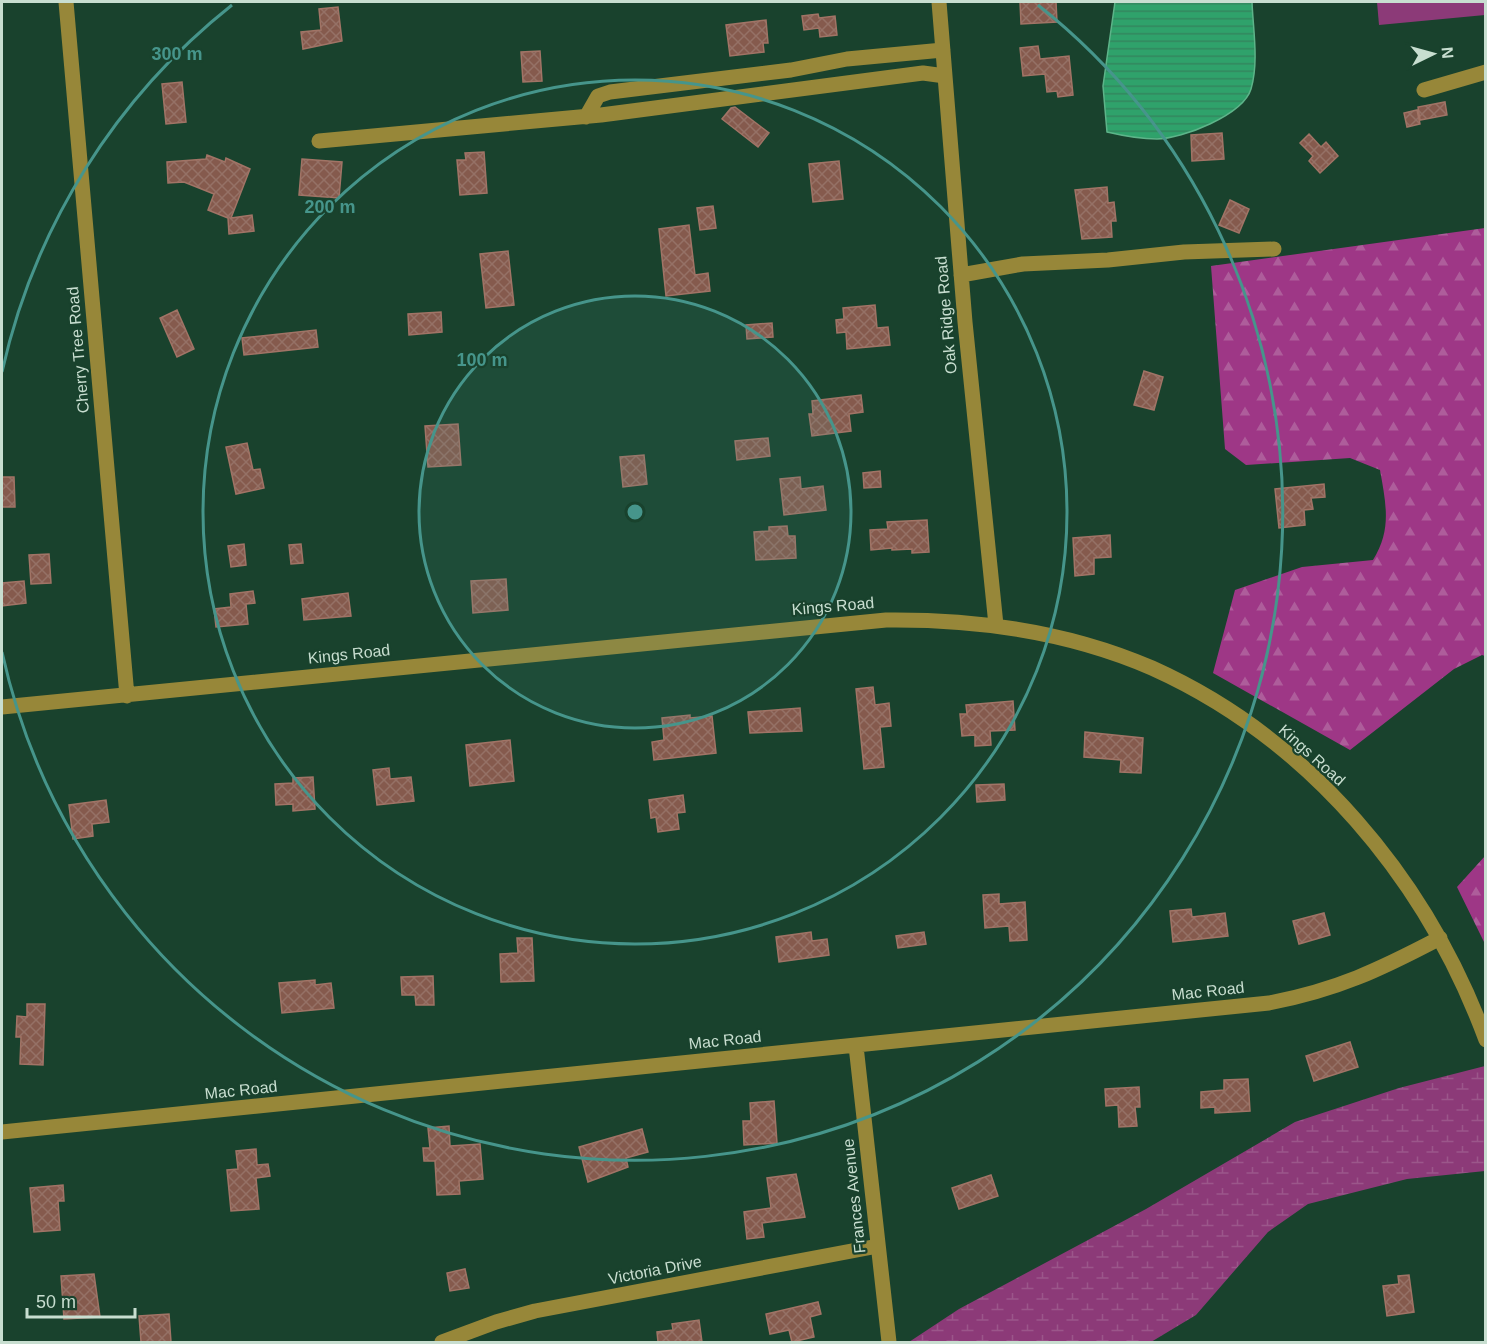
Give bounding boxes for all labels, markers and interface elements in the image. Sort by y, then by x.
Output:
north arrow [1403,24,1463,84]
text: 300 m [151,44,203,64]
text: N [1438,46,1456,59]
text: 200 m [304,197,356,217]
street label: Oak Ridge Road [932,255,960,375]
street label: Cherry Tree Road [64,286,92,414]
text: 100 m [456,350,508,370]
centre of rings [625,502,645,522]
street label: Kings Road [791,594,875,618]
street label: Kings Road [307,641,391,667]
street label: Kings Road [1276,721,1348,789]
street label: Mac Road [1171,979,1245,1003]
street label: Mac Road [688,1028,762,1052]
street label: Mac Road [204,1078,278,1102]
street label: Frances Avenue [840,1138,868,1254]
street label: Victoria Drive [607,1253,703,1287]
scale bar [27,1281,135,1319]
text: 50 m [36,1292,76,1312]

